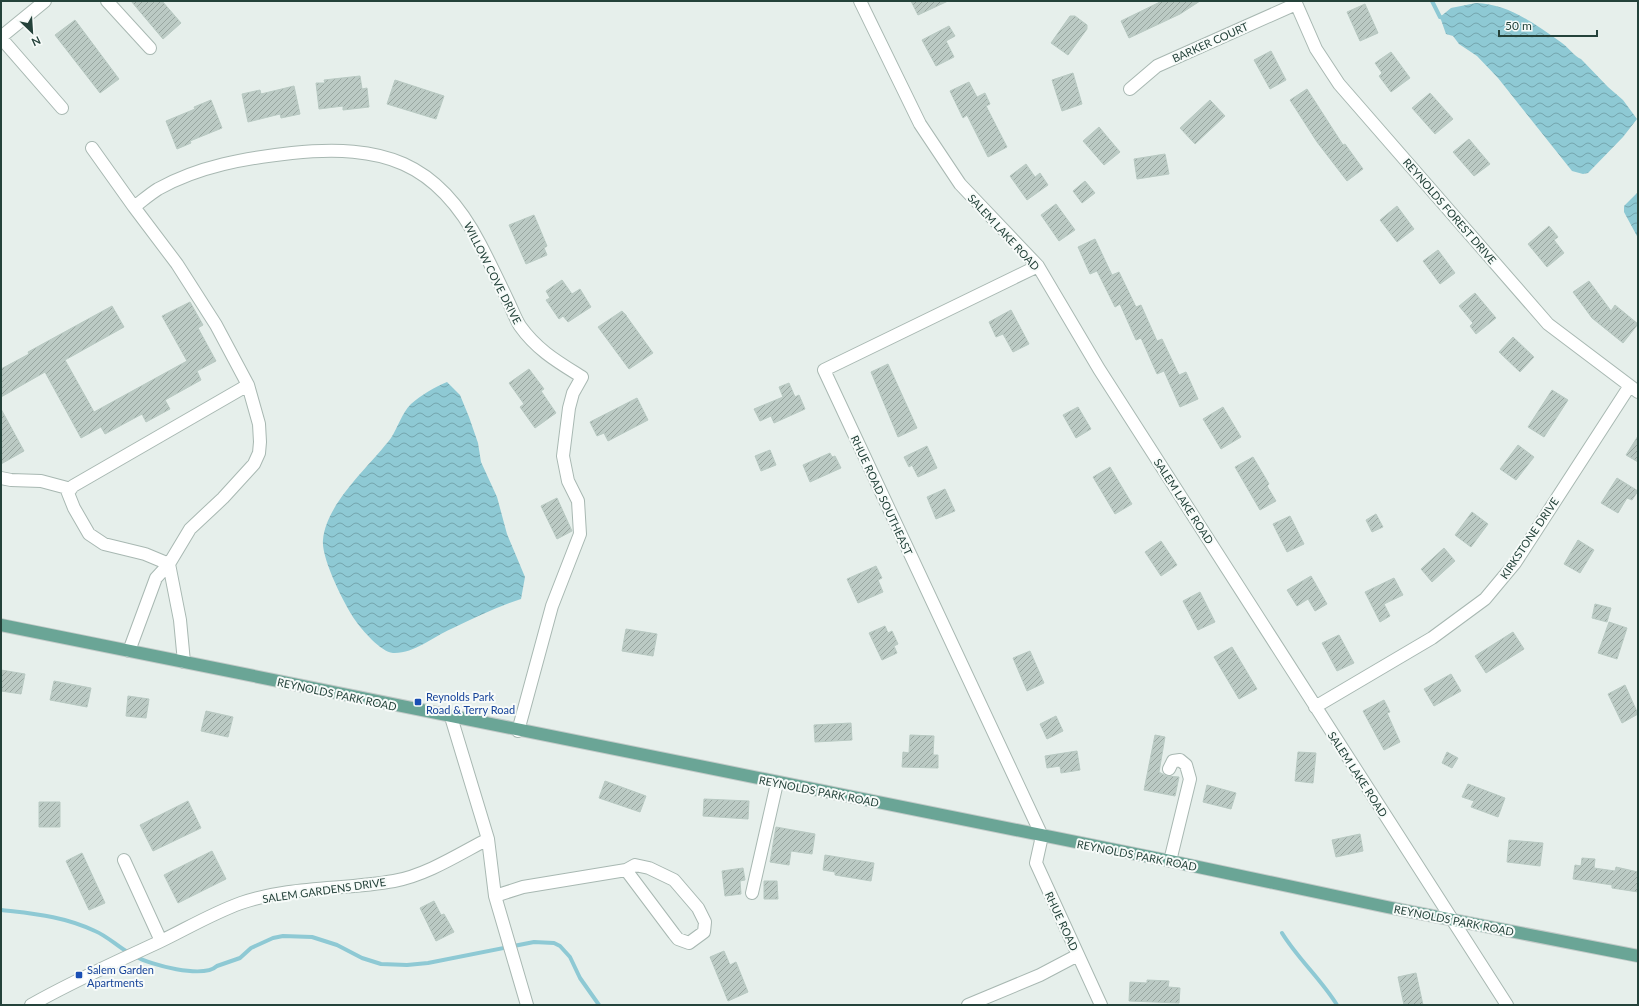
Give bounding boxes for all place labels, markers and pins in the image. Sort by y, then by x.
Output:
place label: Reynolds Park Road & Terry Road [426,690,515,716]
marker: Reynolds Park Road & Terry Road [413,697,423,707]
place label: Salem Garden Apartments [87,963,154,989]
marker: Salem Garden Apartments [74,970,84,980]

